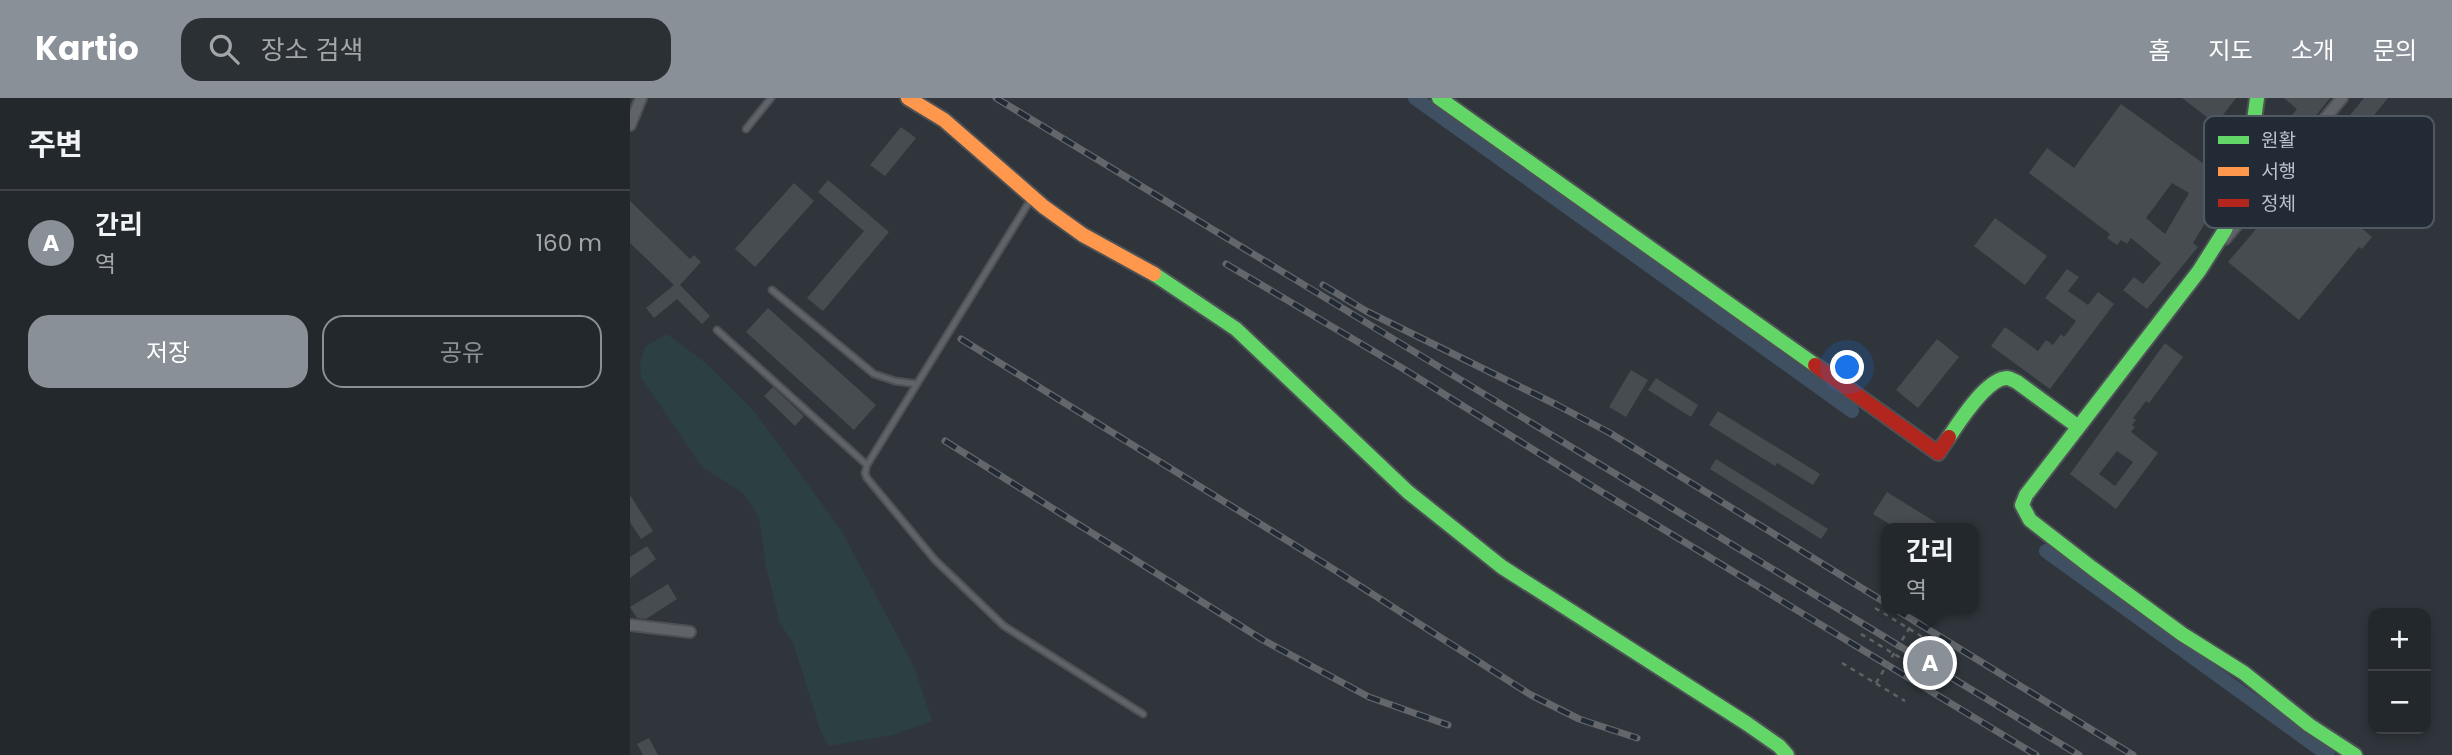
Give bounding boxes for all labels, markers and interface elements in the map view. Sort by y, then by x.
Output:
search box [181,18,671,81]
text: Kartio [35,25,139,72]
icon: search [205,30,243,68]
text: 장소 검색 [261,32,363,68]
text: 홈 [2148,34,2170,67]
text: 지도 [2208,34,2253,67]
text: 소개 [2291,34,2335,67]
text: 문의 [2373,34,2417,67]
legend [2204,116,2434,228]
text: 주변 [28,123,83,166]
text: 원활 [2261,127,2296,154]
text: 서행 [2261,158,2296,185]
text: 정체 [2261,190,2296,217]
text: 간리 [95,207,143,243]
text: A [43,227,59,259]
text: 160 m [536,227,602,259]
text: 역 [95,248,116,280]
button: 저장 [28,315,308,388]
button: 공유 [322,315,602,388]
your location [1830,350,1864,384]
popup [1881,523,1979,614]
text: 간리 [1906,533,1954,569]
text: 역 [1906,574,1927,606]
map controls [2368,608,2431,734]
button: + [2368,608,2431,671]
pin: A [1907,637,1953,689]
button: − [2368,671,2431,734]

